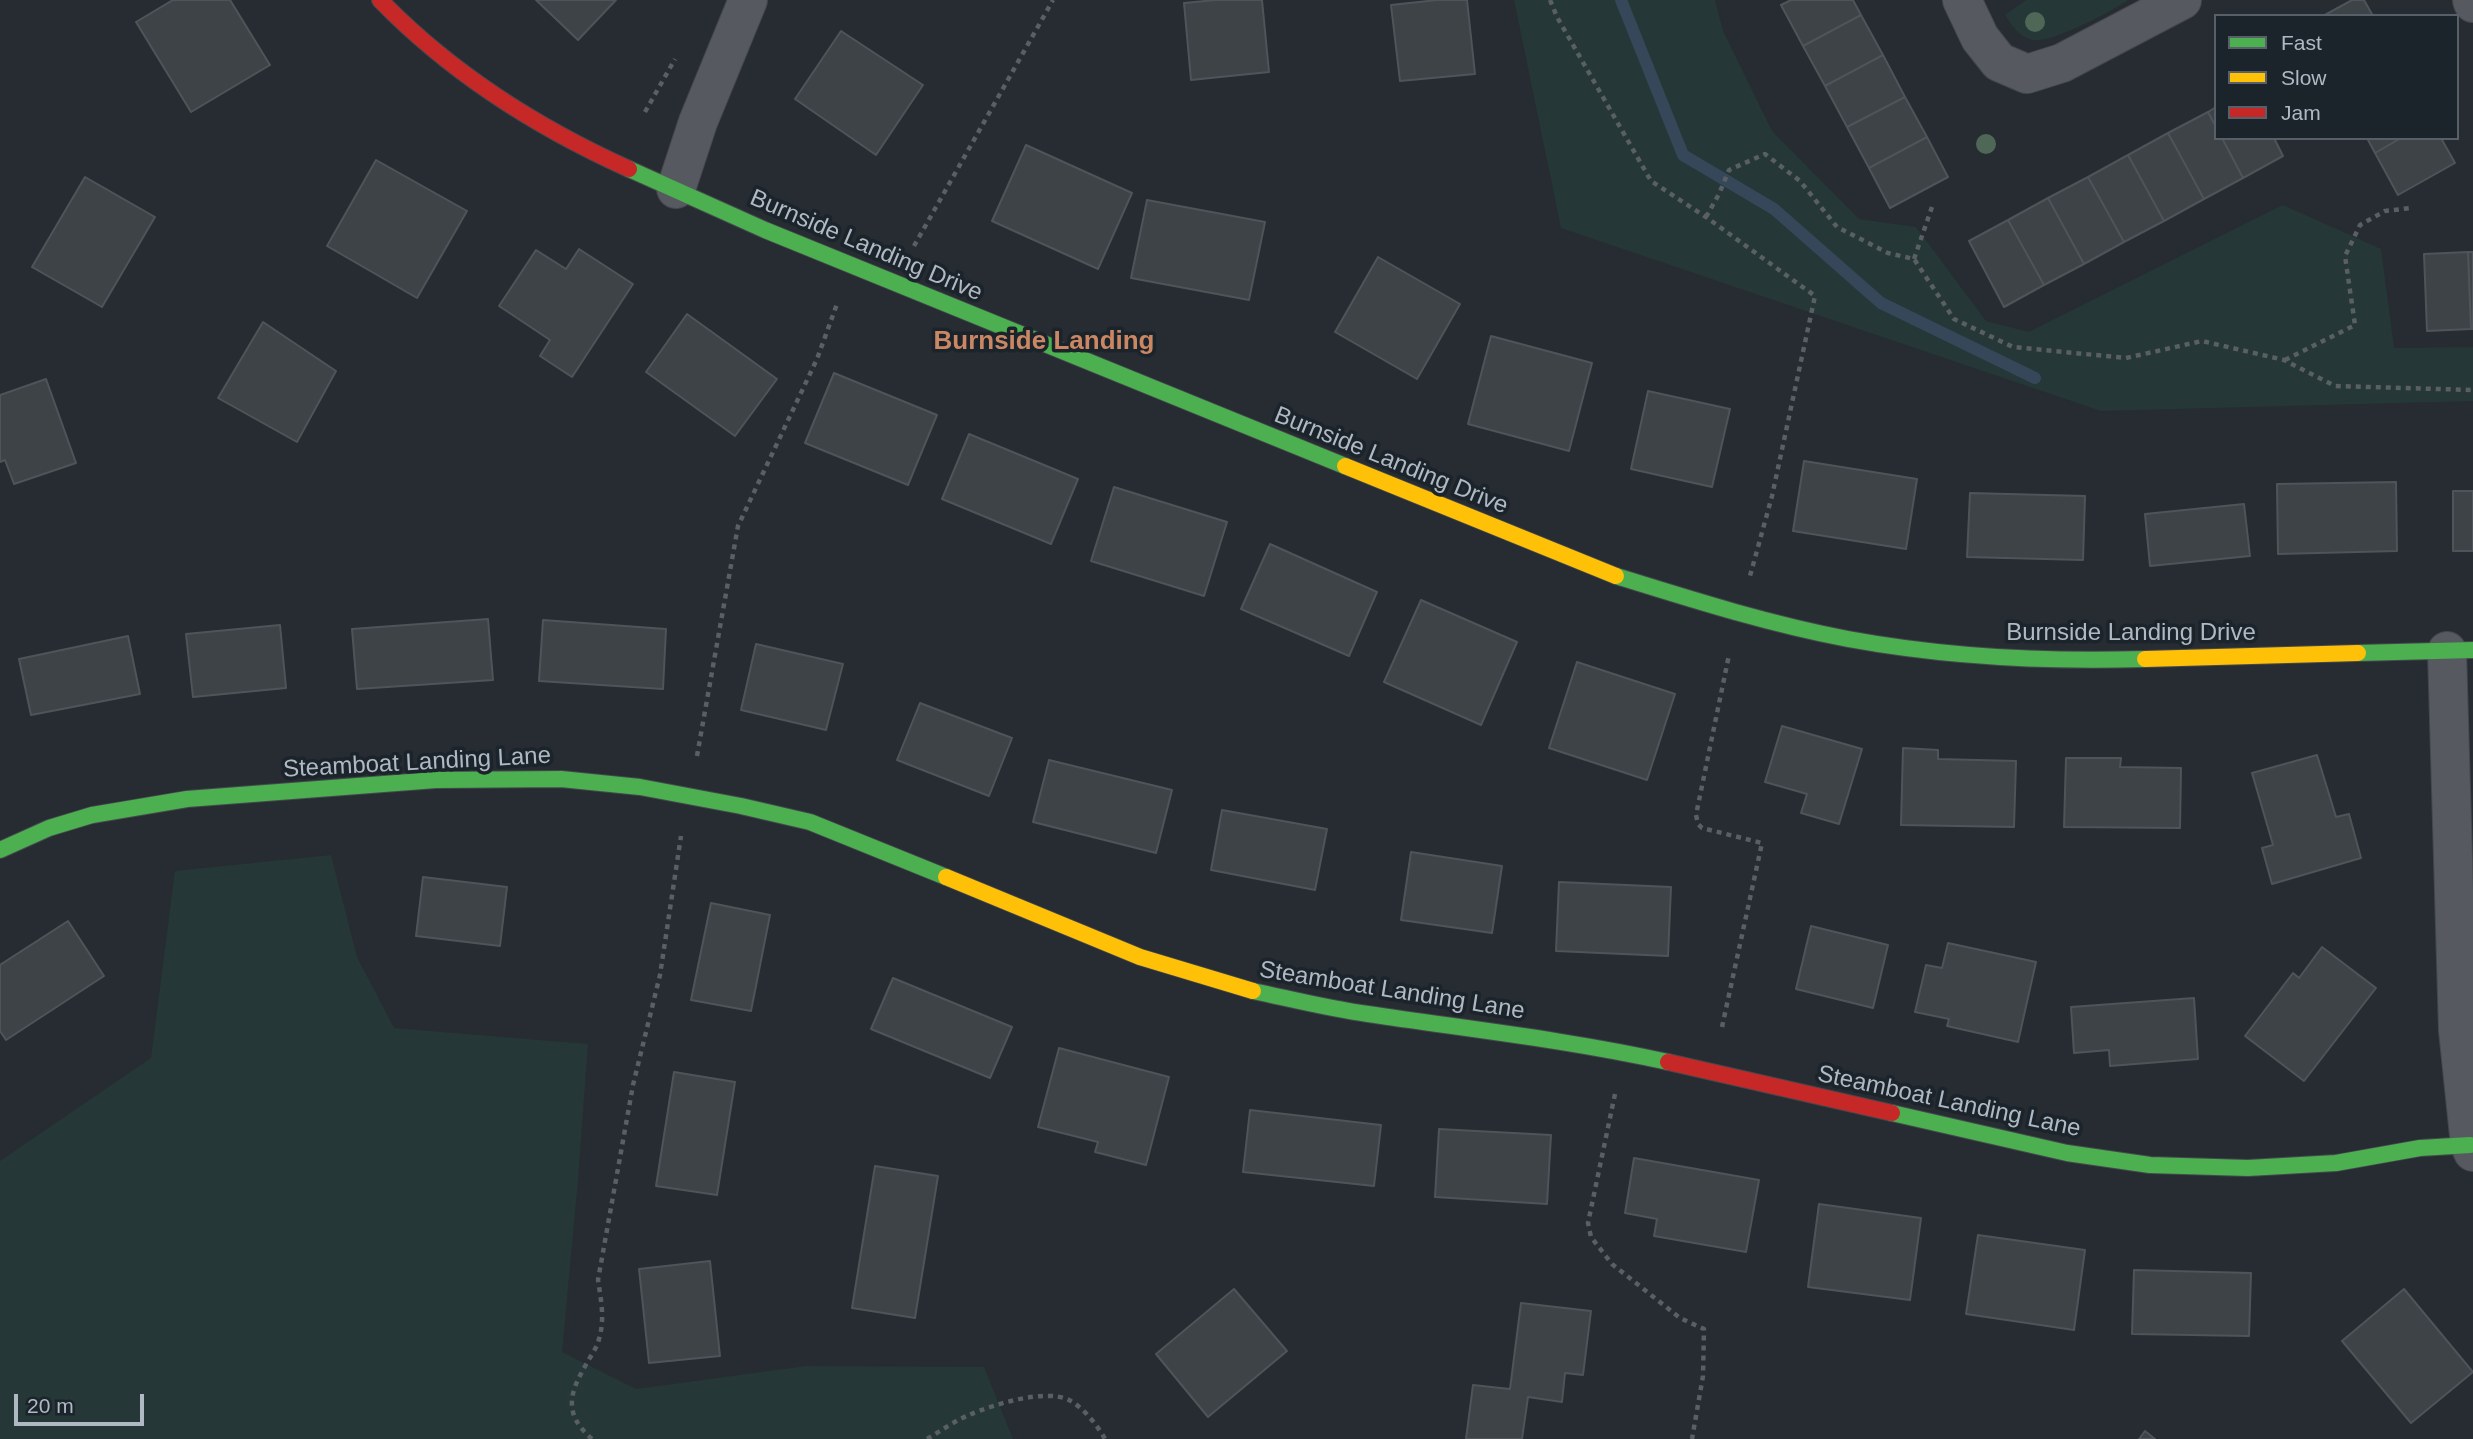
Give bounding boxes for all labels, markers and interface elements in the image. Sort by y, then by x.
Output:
legend [2214,14,2459,140]
text: Fast [2281,31,2322,54]
text: Slow [2281,66,2327,89]
text: Jam [2281,101,2321,124]
street label: Burnside Landing Drive [746,184,986,308]
district label: Burnside Landing [934,326,1154,358]
street label: Burnside Landing Drive [1270,401,1512,521]
street label: Burnside Landing Drive [2006,619,2256,647]
street label: Steamboat Landing Lane [282,742,552,784]
street label: Steamboat Landing Lane [1257,956,1527,1026]
street label: Steamboat Landing Lane [1815,1060,2083,1144]
scale bar [18,1380,147,1424]
text: 20 m [27,1394,74,1417]

